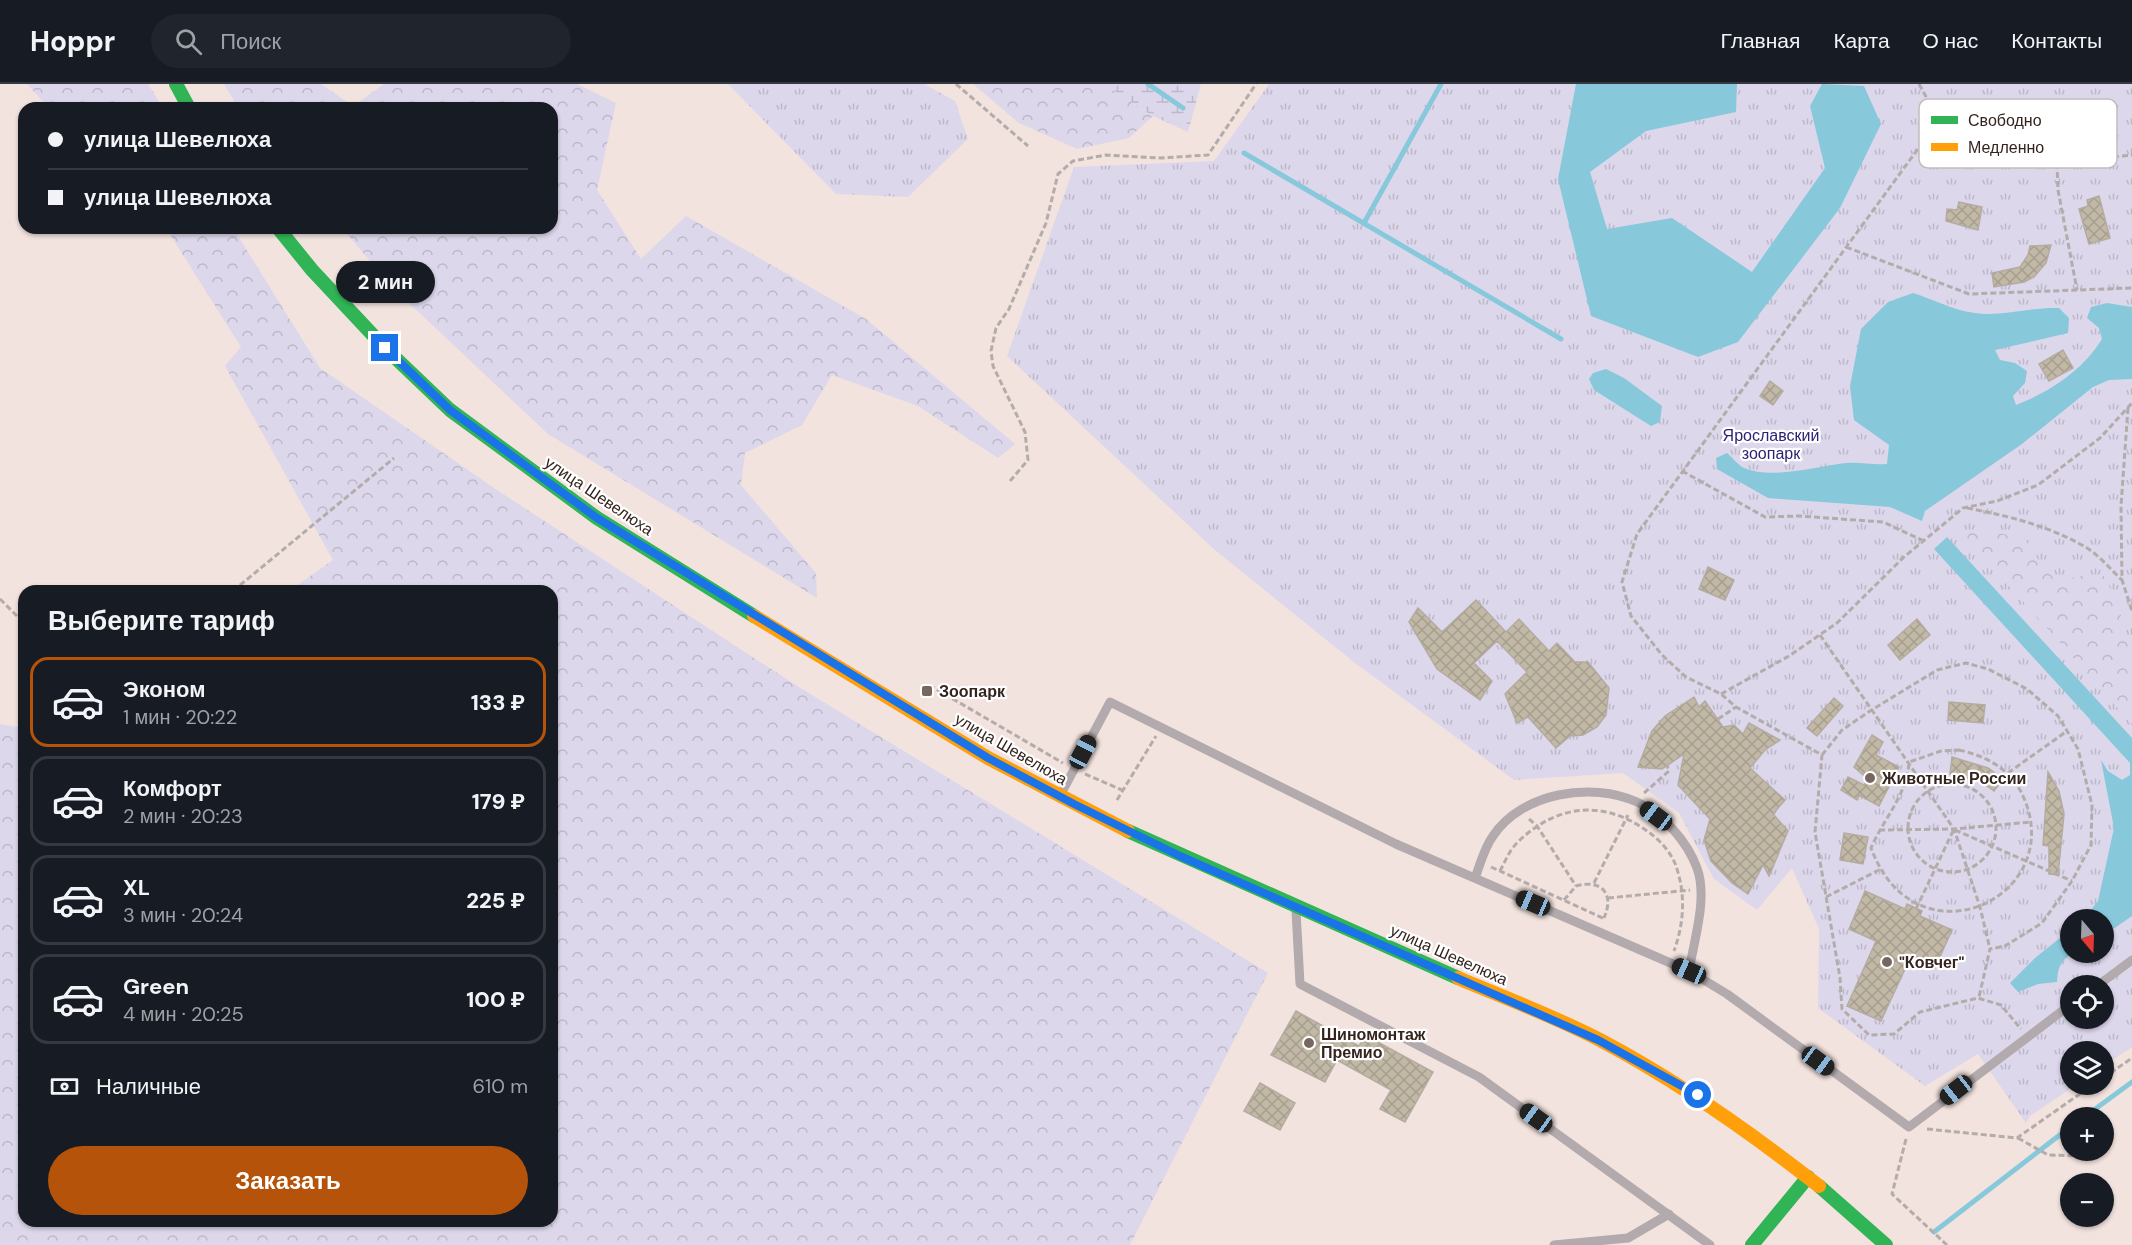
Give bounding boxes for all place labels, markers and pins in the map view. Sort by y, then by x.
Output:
place label: Зоопарк [939,681,1006,702]
marker: Зоопарк [920,684,934,698]
place label: Животные России [1881,768,2026,789]
marker: Животные России [1863,771,1877,785]
place label: "Ковчег" [1899,952,1964,973]
marker: "Ковчег" [1880,955,1894,969]
place label: Шиномонтаж Премио [1321,1024,1426,1063]
marker: Шиномонтаж Премио [1302,1036,1316,1050]

